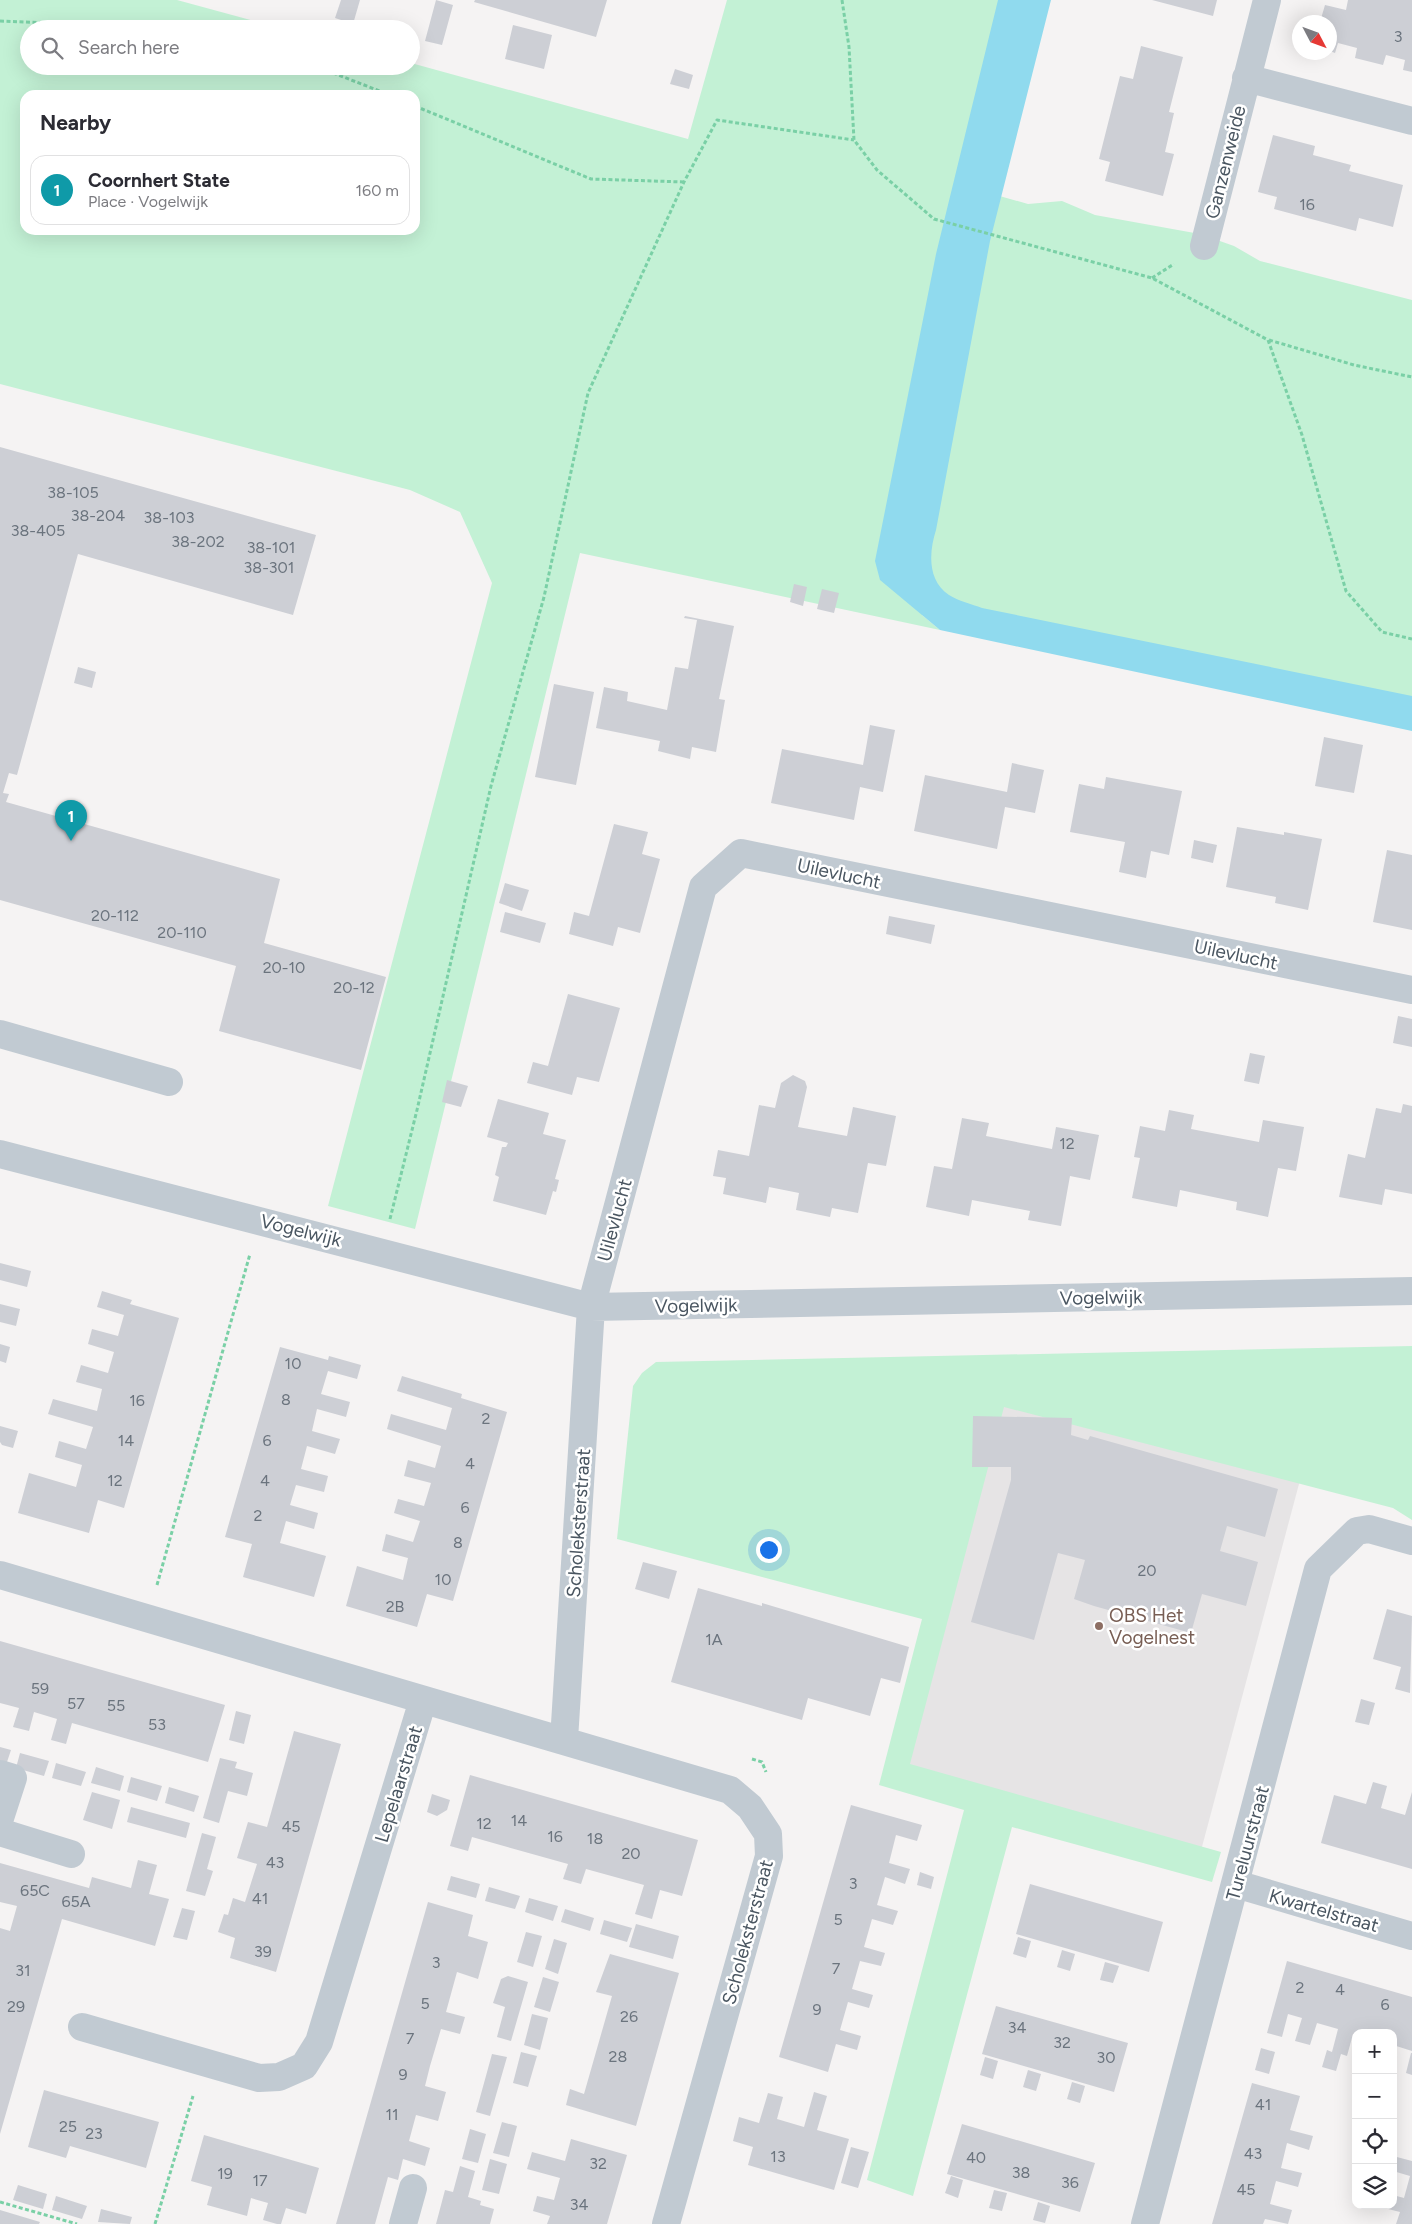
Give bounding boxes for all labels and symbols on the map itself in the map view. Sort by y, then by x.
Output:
north arrow [1292,15,1337,60]
house number: 3 [1394,27,1402,46]
street label: Ganzenweide [1200,103,1251,221]
house number: 16 [1299,195,1315,214]
house number: 38-105 [47,483,99,502]
house number: 38-204 [71,506,125,525]
house number: 38-103 [144,508,194,527]
house number: 38-405 [11,521,65,540]
house number: 38-202 [171,532,225,551]
house number: 38-101 [247,538,295,557]
house number: 38-301 [244,558,294,577]
pin: 1 [55,800,87,841]
street label: Uilevlucht [795,853,883,894]
house number: 20-112 [91,906,139,925]
house number: 20-110 [157,923,207,942]
street label: Uilevlucht [1192,934,1280,975]
house number: 20-10 [263,958,305,977]
house number: 20-12 [333,978,375,997]
house number: 12 [1059,1134,1075,1153]
street label: Uilevlucht [592,1176,637,1264]
street label: Vogelwijk [258,1209,345,1252]
street label: Vogelwijk [1059,1285,1143,1310]
street label: Vogelwijk [654,1293,738,1318]
house number: 10 [285,1354,301,1373]
house number: 8 [281,1390,291,1409]
house number: 16 [129,1391,145,1410]
house number: 2 [482,1409,490,1428]
house number: 14 [118,1431,134,1450]
house number: 6 [262,1431,272,1450]
street label: Scholeksterstraat [562,1448,595,1598]
house number: 4 [465,1454,475,1473]
house number: 12 [107,1471,123,1490]
house number: 4 [260,1471,270,1490]
house number: 6 [460,1498,470,1517]
house number: 2 [254,1506,262,1525]
house number: 8 [453,1533,463,1552]
your location [756,1537,782,1563]
house number: 20 [1137,1561,1157,1580]
house number: 10 [435,1570,451,1589]
house number: 2B [386,1597,405,1616]
place label: OBS Het Vogelnest [1109,1604,1195,1649]
marker: OBS Het Vogelnest [1093,1620,1105,1632]
house number: 1A [705,1630,723,1649]
house number: 59 [31,1679,49,1698]
house number: 57 [67,1694,85,1713]
house number: 55 [107,1696,125,1715]
house number: 53 [148,1715,166,1734]
street label: Lepelaarstraat [370,1723,427,1845]
street label: Tureluurstraat [1221,1783,1274,1903]
house number: 14 [511,1811,527,1830]
house number: 12 [476,1814,492,1833]
house number: 45 [281,1817,301,1836]
house number: 16 [547,1827,563,1846]
house number: 18 [587,1829,603,1848]
house number: 20 [621,1844,641,1863]
house number: 43 [266,1853,284,1872]
street label: Scholeksterstraat [717,1857,778,2007]
house number: 3 [849,1874,857,1893]
house number: 65C [20,1881,50,1900]
street label: Kwartelstraat [1266,1884,1381,1937]
house number: 41 [252,1889,268,1908]
house number: 65A [61,1892,91,1911]
house number: 5 [833,1910,843,1929]
house number: 39 [254,1942,272,1961]
house number: 3 [432,1953,440,1972]
house number: 7 [832,1959,841,1978]
house number: 31 [15,1961,31,1980]
house number: 2 [1296,1978,1304,1997]
house number: 4 [1335,1980,1345,1999]
house number: 5 [420,1994,430,2013]
house number: 6 [1380,1995,1390,2014]
house number: 29 [7,1997,25,2016]
house number: 9 [812,2000,822,2019]
house number: 26 [620,2007,638,2026]
house number: 34 [1008,2018,1026,2037]
house number: 7 [406,2029,415,2048]
house number: 32 [1053,2033,1071,2052]
house number: 28 [609,2047,627,2066]
house number: 30 [1097,2048,1115,2067]
house number: 9 [398,2065,408,2084]
house number: 41 [1255,2095,1271,2114]
house number: 11 [385,2105,399,2124]
house number: 25 [59,2117,77,2136]
house number: 23 [85,2124,103,2143]
house number: 43 [1244,2144,1262,2163]
house number: 13 [770,2147,786,2166]
house number: 40 [966,2148,986,2167]
house number: 32 [589,2154,607,2173]
house number: 38 [1012,2163,1030,2182]
house number: 19 [217,2164,233,2183]
house number: 17 [252,2171,268,2190]
house number: 36 [1061,2173,1079,2192]
house number: 45 [1236,2180,1256,2199]
house number: 34 [570,2195,588,2214]

